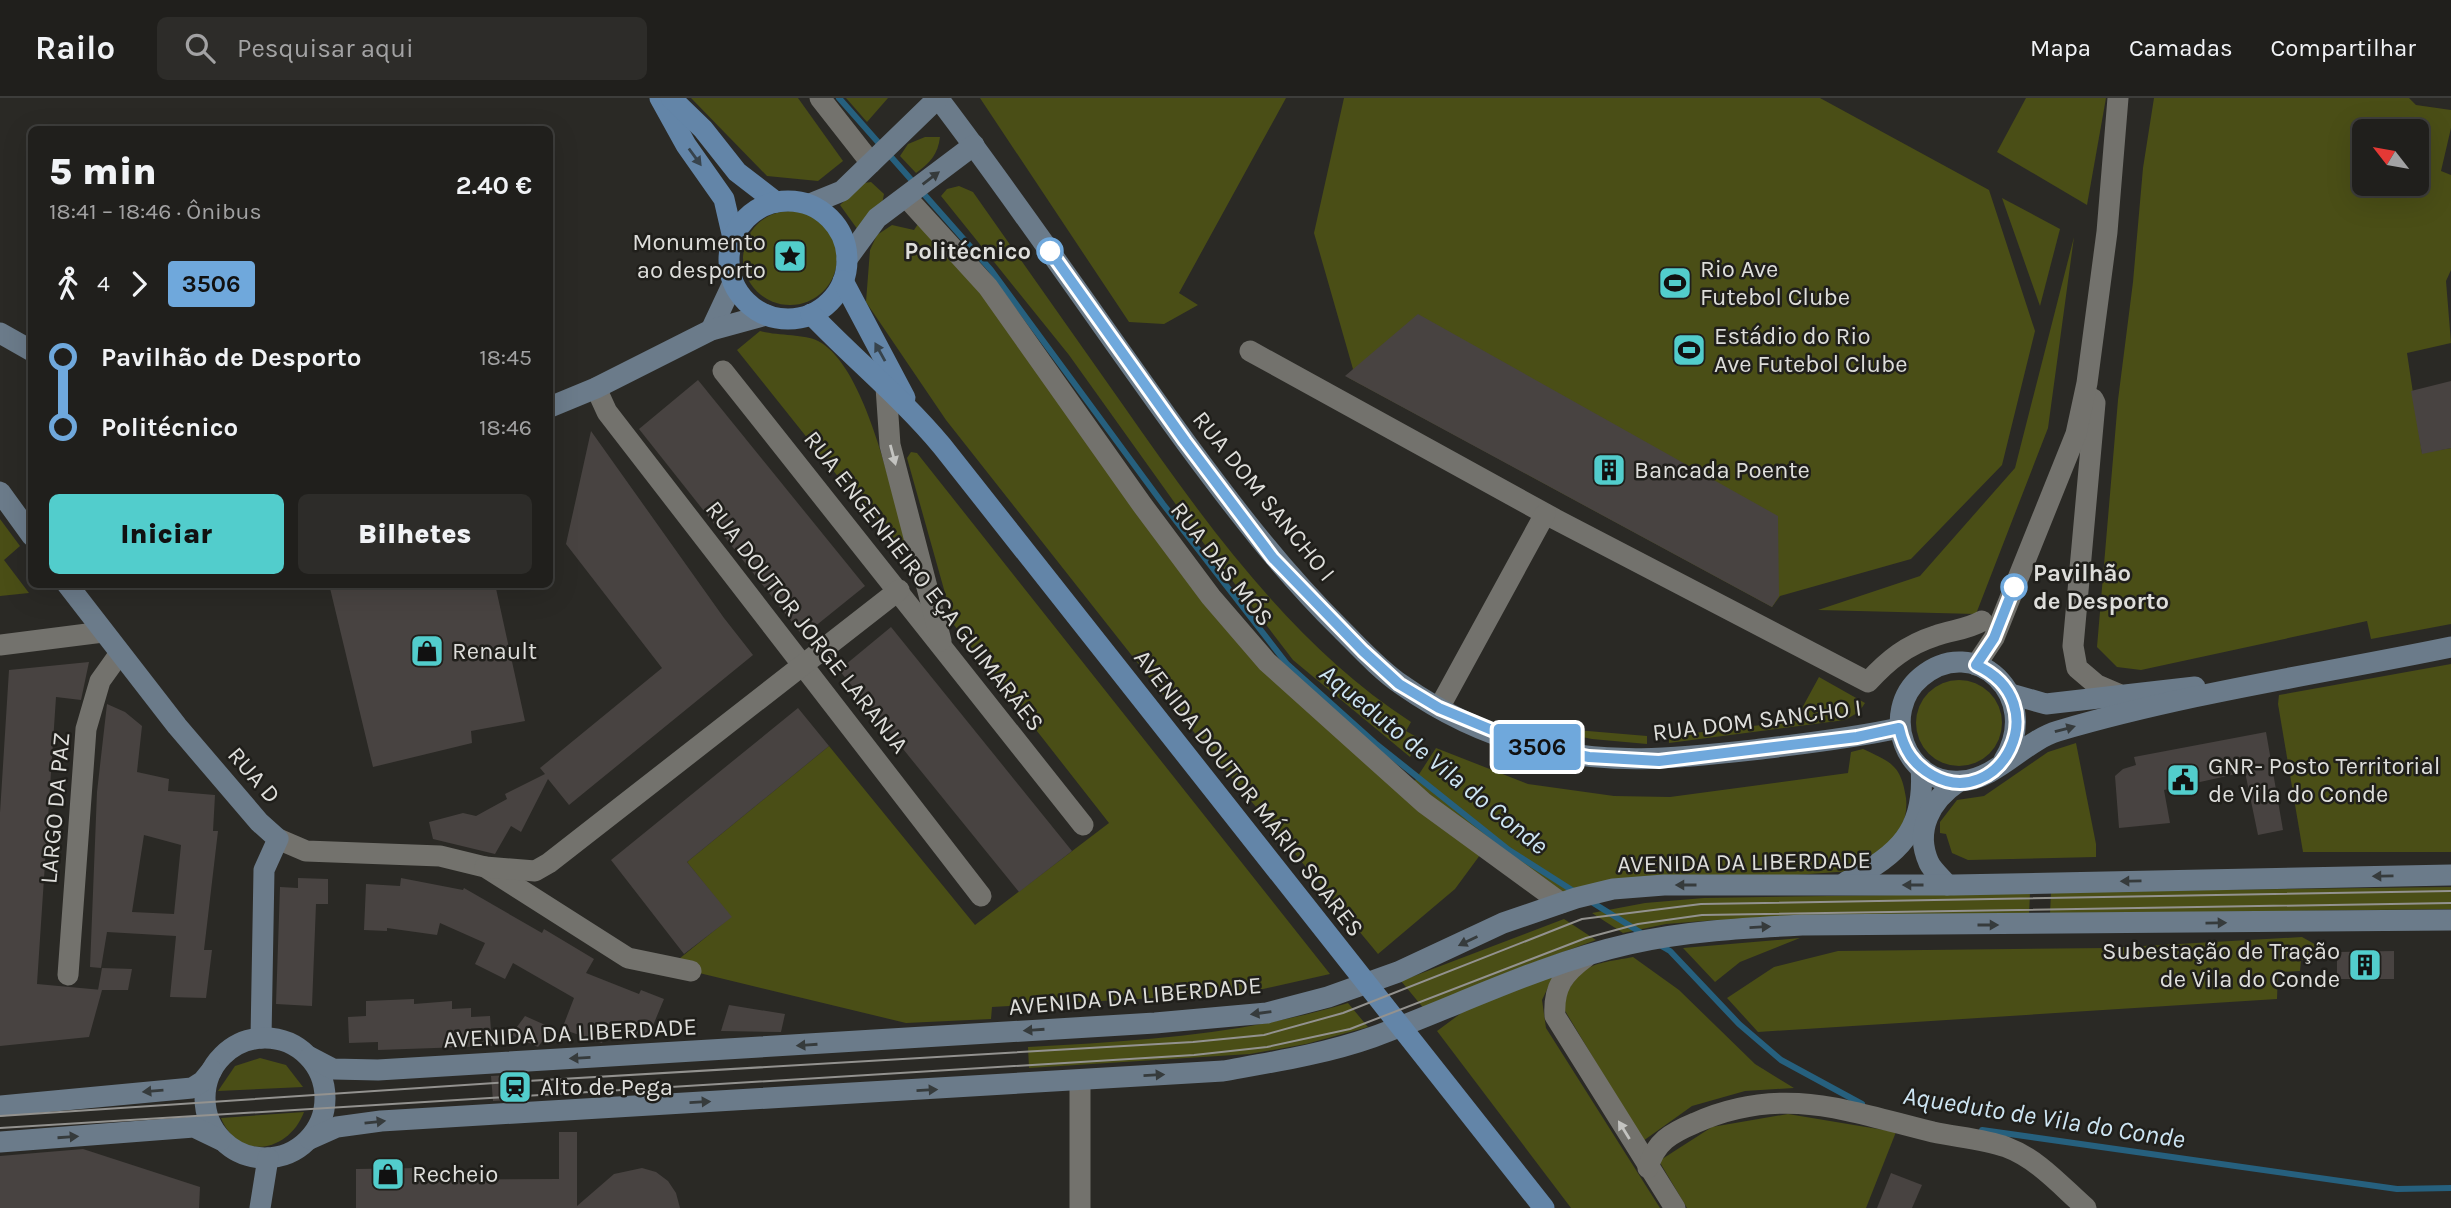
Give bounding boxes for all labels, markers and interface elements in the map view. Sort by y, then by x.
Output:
search box [157,17,647,80]
text: Railo [35,29,115,67]
icon: search [181,29,219,67]
text: Pesquisar aqui [237,33,414,64]
text: Mapa [2030,34,2091,62]
text: Camadas [2129,34,2233,62]
text: Compartilhar [2271,34,2416,62]
north arrow [2352,119,2429,196]
map controls [2352,119,2429,196]
one-way arrow [688,147,702,166]
text: 5 min [49,149,157,194]
text: 2.40 € [456,170,532,201]
one-way arrow [921,171,940,185]
text: 18:41 – 18:46 · Ônibus [49,198,262,225]
place label: Monumento ao desporto [632,228,766,284]
place icon: Monumento ao desporto [771,237,809,275]
place label: Politécnico [904,237,1031,265]
marker: Politécnico [1037,238,1063,264]
place label: Rio Ave Futebol Clube [1700,255,1850,311]
sports icon: Rio Ave Futebol Clube [1656,264,1694,302]
icon: walk [49,265,87,303]
icon: forward [120,265,158,303]
text: 4 [97,270,110,297]
text: 3506 [182,270,241,298]
place label: Estádio do Rio Ave Futebol Clube [1714,322,1908,378]
sports icon: Estádio do Rio Ave Futebol Clube [1670,331,1708,369]
text: Pavilhão de Desporto [101,342,361,373]
one-way arrow [874,342,886,362]
text: 18:45 [479,344,532,371]
street label: RUA DOM SANCHO I [1187,405,1341,587]
text: Politécnico [101,412,238,443]
text: 18:46 [479,414,532,441]
street label: RUA ENGENHEIRO EÇA GUIMARÃES [798,425,1050,737]
one-way arrow [888,444,899,466]
building icon: Bancada Poente [1590,451,1628,489]
place label: Bancada Poente [1634,456,1810,484]
button: Iniciar [49,494,284,574]
button: Bilhetes [298,494,532,574]
street label: RUA DOUTOR JORGE LARANJA [700,495,914,759]
street label: RUA DAS MÓS [1165,496,1279,632]
place label: Pavilhão de Desporto [2033,559,2169,615]
marker: Pavilhão de Desporto [2001,574,2027,600]
shop icon: Renault [408,632,446,670]
place label: Renault [452,637,537,665]
street label: AVENIDA DOUTOR MÁRIO SOARES [1128,643,1371,942]
water label: Aqueduto de Vila do Conde [1313,658,1554,861]
street label: RUA DOM SANCHO I [1651,693,1863,747]
line badge: 3506 [1488,724,1586,770]
one-way arrow [2055,724,2076,734]
street label: LARGO DA PAZ [34,731,76,885]
text: 3506 [1508,733,1566,761]
street label: RUA D [222,741,286,809]
place label: GNR- Posto Territorial de Vila do Conde [2208,752,2440,808]
public building icon: GNR- Posto Territorial de Vila do Conde [2164,761,2202,799]
street label: AVENIDA DA LIBERDADE [1617,846,1871,878]
one-way arrow [2372,871,2394,882]
one-way arrow [2120,875,2142,887]
one-way arrow [1674,879,1696,891]
one-way arrow [1902,879,1924,891]
one-way arrow [2205,917,2227,929]
one-way arrow [1977,919,1999,931]
one-way arrow [1750,922,1772,933]
one-way arrow [1458,935,1478,947]
place label: Subestação de Tração de Vila do Conde [2102,937,2340,993]
building icon: Subestação de Tração de Vila do Conde [2346,946,2384,984]
street label: AVENIDA DA LIBERDADE [1007,971,1263,1021]
one-way arrow [1250,1008,1272,1019]
street label: AVENIDA DA LIBERDADE [442,1012,698,1054]
one-way arrow [1023,1025,1045,1036]
one-way arrow [796,1039,818,1050]
one-way arrow [569,1053,591,1064]
station icon: Alto de Pega [496,1068,534,1106]
one-way arrow [1143,1070,1165,1081]
place label: Alto de Pega [540,1073,673,1101]
water label: Aqueduto de Vila do Conde [1901,1080,2187,1155]
one-way arrow [916,1084,938,1095]
one-way arrow [142,1086,164,1097]
one-way arrow [689,1096,711,1107]
one-way arrow [364,1117,386,1128]
one-way arrow [1618,1120,1631,1140]
one-way arrow [57,1131,79,1142]
shop icon: Recheio [369,1155,407,1193]
place label: Recheio [412,1160,499,1188]

